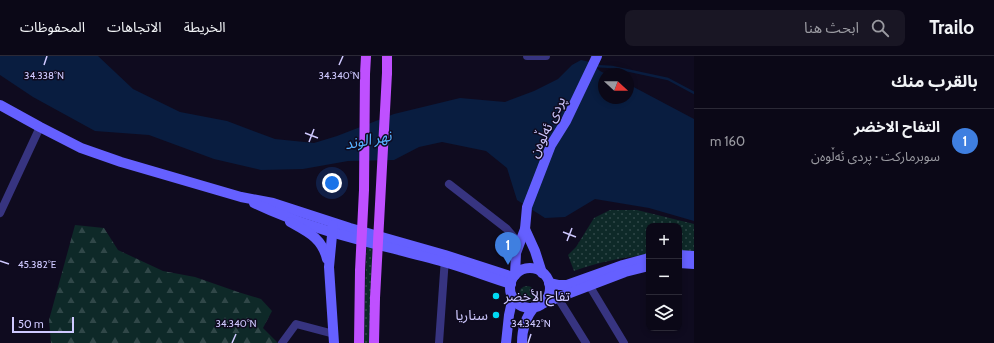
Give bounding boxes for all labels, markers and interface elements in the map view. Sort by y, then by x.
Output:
search box [625,10,905,46]
text: Trailo [929,16,974,39]
icon: search [869,17,891,39]
text: المحفوظات [20,18,85,36]
text: الاتجاهات [107,18,162,36]
text: الخريطة [184,18,226,36]
text: ابحث هنا [804,19,859,37]
north arrow [598,68,634,104]
text: 34.338°N [24,69,64,82]
text: 34.340°N [318,69,360,82]
text: بالقرب منك [891,71,978,91]
street label: پردی ئەڵوەن [524,93,571,161]
text: التفاح الاخضر [854,118,940,136]
water label: نهر الوند [343,126,395,153]
text: 160 m [710,133,745,149]
text: 1 [963,133,967,149]
text: سوبرماركت · پردی ئەڵوەن [811,148,940,164]
your location [322,173,342,193]
map controls [646,223,682,331]
button: + [646,223,682,259]
pin: 1 [495,232,521,265]
text: 45.382°E [18,258,57,271]
button: − [646,259,682,295]
place label: تفاح الأخضر [503,287,570,307]
marker: تفاح الأخضر [491,291,501,301]
button: layers [646,295,682,331]
place label: سناريا [455,306,488,324]
marker: سناريا [491,310,501,320]
scale bar [12,315,74,334]
text: 50 m [18,317,44,331]
text: 34.340°N [215,317,257,330]
text: 34.342°N [511,317,551,330]

